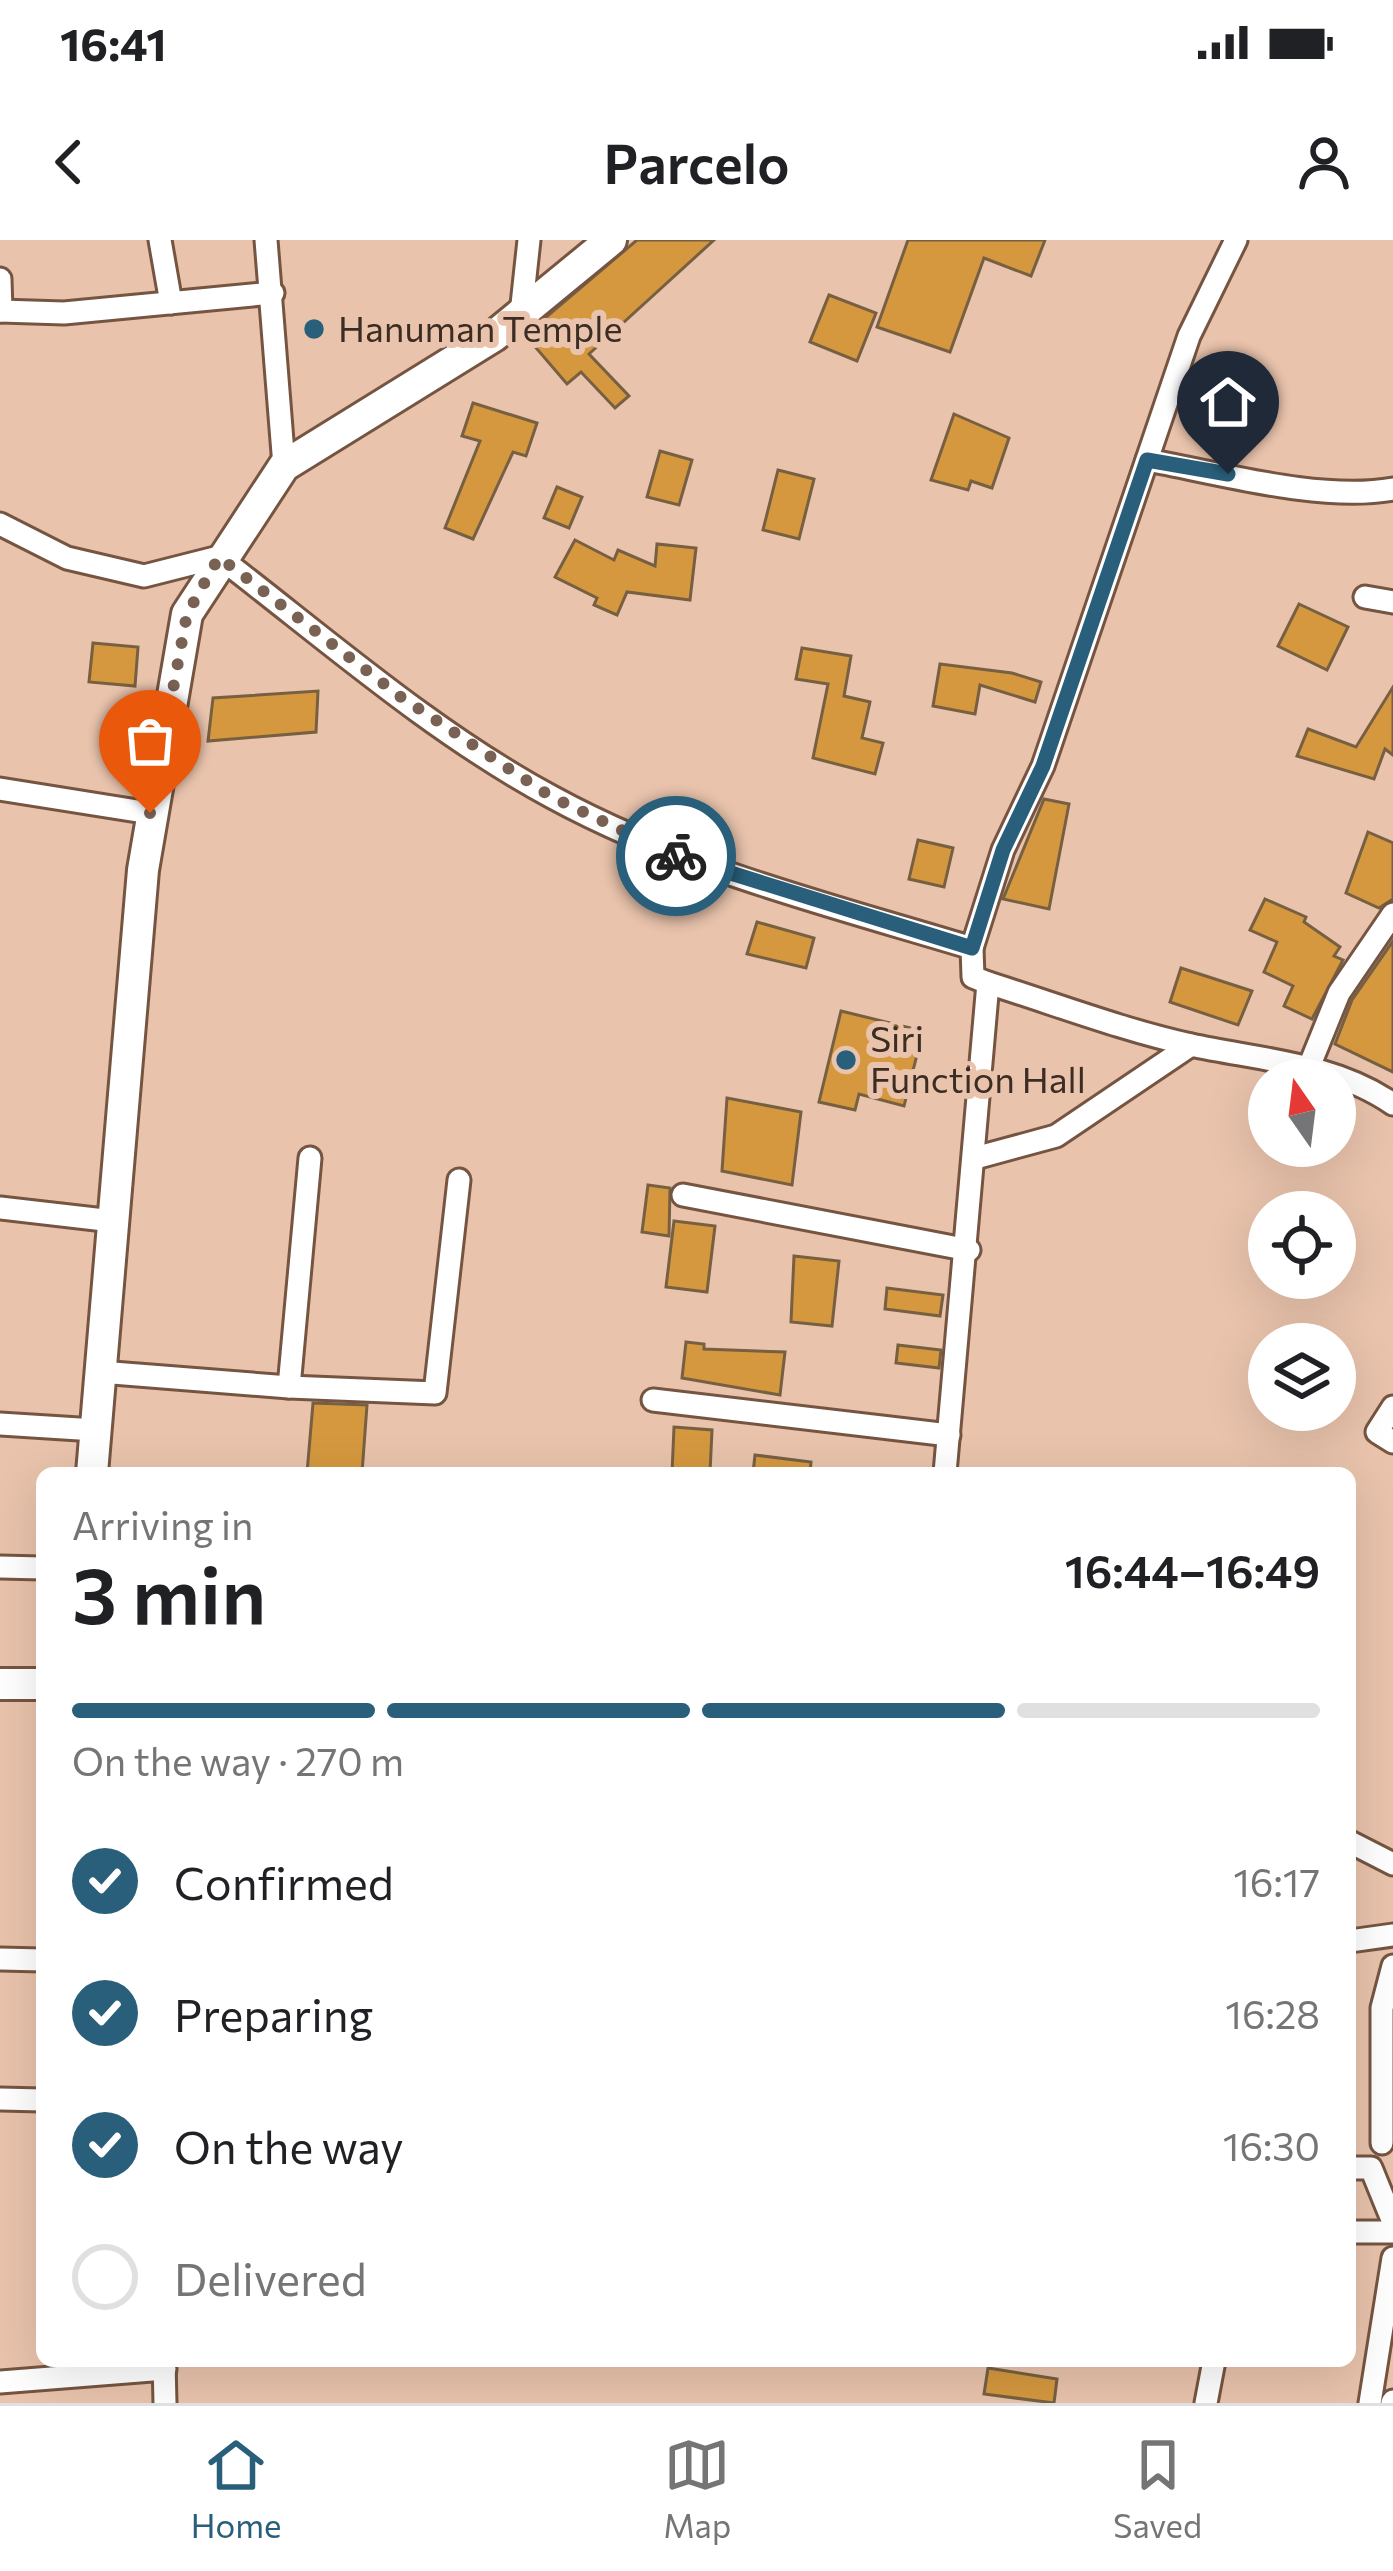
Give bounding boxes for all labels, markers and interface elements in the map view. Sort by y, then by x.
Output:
text: 16:41 [60,15,167,70]
icon: back [36,129,102,195]
text: Parcelo [604,129,789,195]
icon: person [1291,129,1357,195]
place label: Hanuman Temple [338,305,622,349]
marker: Hanuman Temple [301,316,327,342]
pin [1177,351,1279,474]
icon: home [1195,369,1261,435]
pin [99,690,201,813]
icon: bag [117,708,183,774]
courier [616,796,736,916]
icon: bike [643,823,709,889]
place label: Siri Function Hall [870,1015,1086,1100]
marker: Siri Function Hall [833,1047,859,1073]
north arrow [1248,1059,1356,1167]
map controls [1248,1059,1356,1431]
button: locate [1248,1191,1356,1299]
button: layers [1248,1323,1356,1431]
text: Arriving in [72,1500,253,1548]
text: 16:44–16:49 [1065,1542,1320,1597]
text: 3 min [72,1545,266,1640]
text: On the way · 270 m [72,1736,404,1784]
icon: check [72,1848,138,1914]
text: Confirmed [174,1854,394,1909]
text: 16:17 [1233,1857,1320,1905]
icon: check [72,1980,138,2046]
text: Preparing [174,1986,373,2041]
text: 16:28 [1225,1989,1320,2037]
icon: check [72,2112,138,2178]
text: On the way [174,2118,404,2173]
text: 16:30 [1223,2121,1320,2169]
text: Delivered [174,2250,367,2305]
tab: Home [191,2432,282,2545]
tab: Map [663,2432,731,2545]
tab: Saved [1113,2432,1202,2545]

